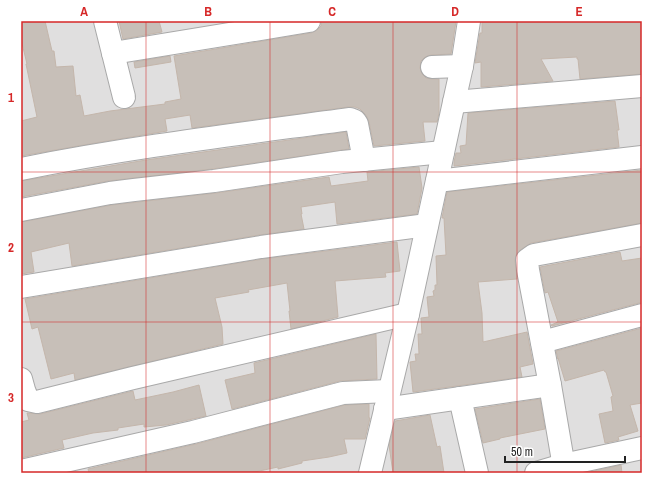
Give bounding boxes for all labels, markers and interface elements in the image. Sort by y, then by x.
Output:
text: A [80,3,88,20]
text: B [204,3,212,20]
text: C [328,3,336,20]
text: D [451,3,459,20]
text: E [575,3,583,20]
text: 1 [8,89,14,106]
text: 2 [8,239,14,256]
text: 3 [8,389,14,406]
scale bar [505,438,625,464]
text: 50 m [511,444,533,460]

